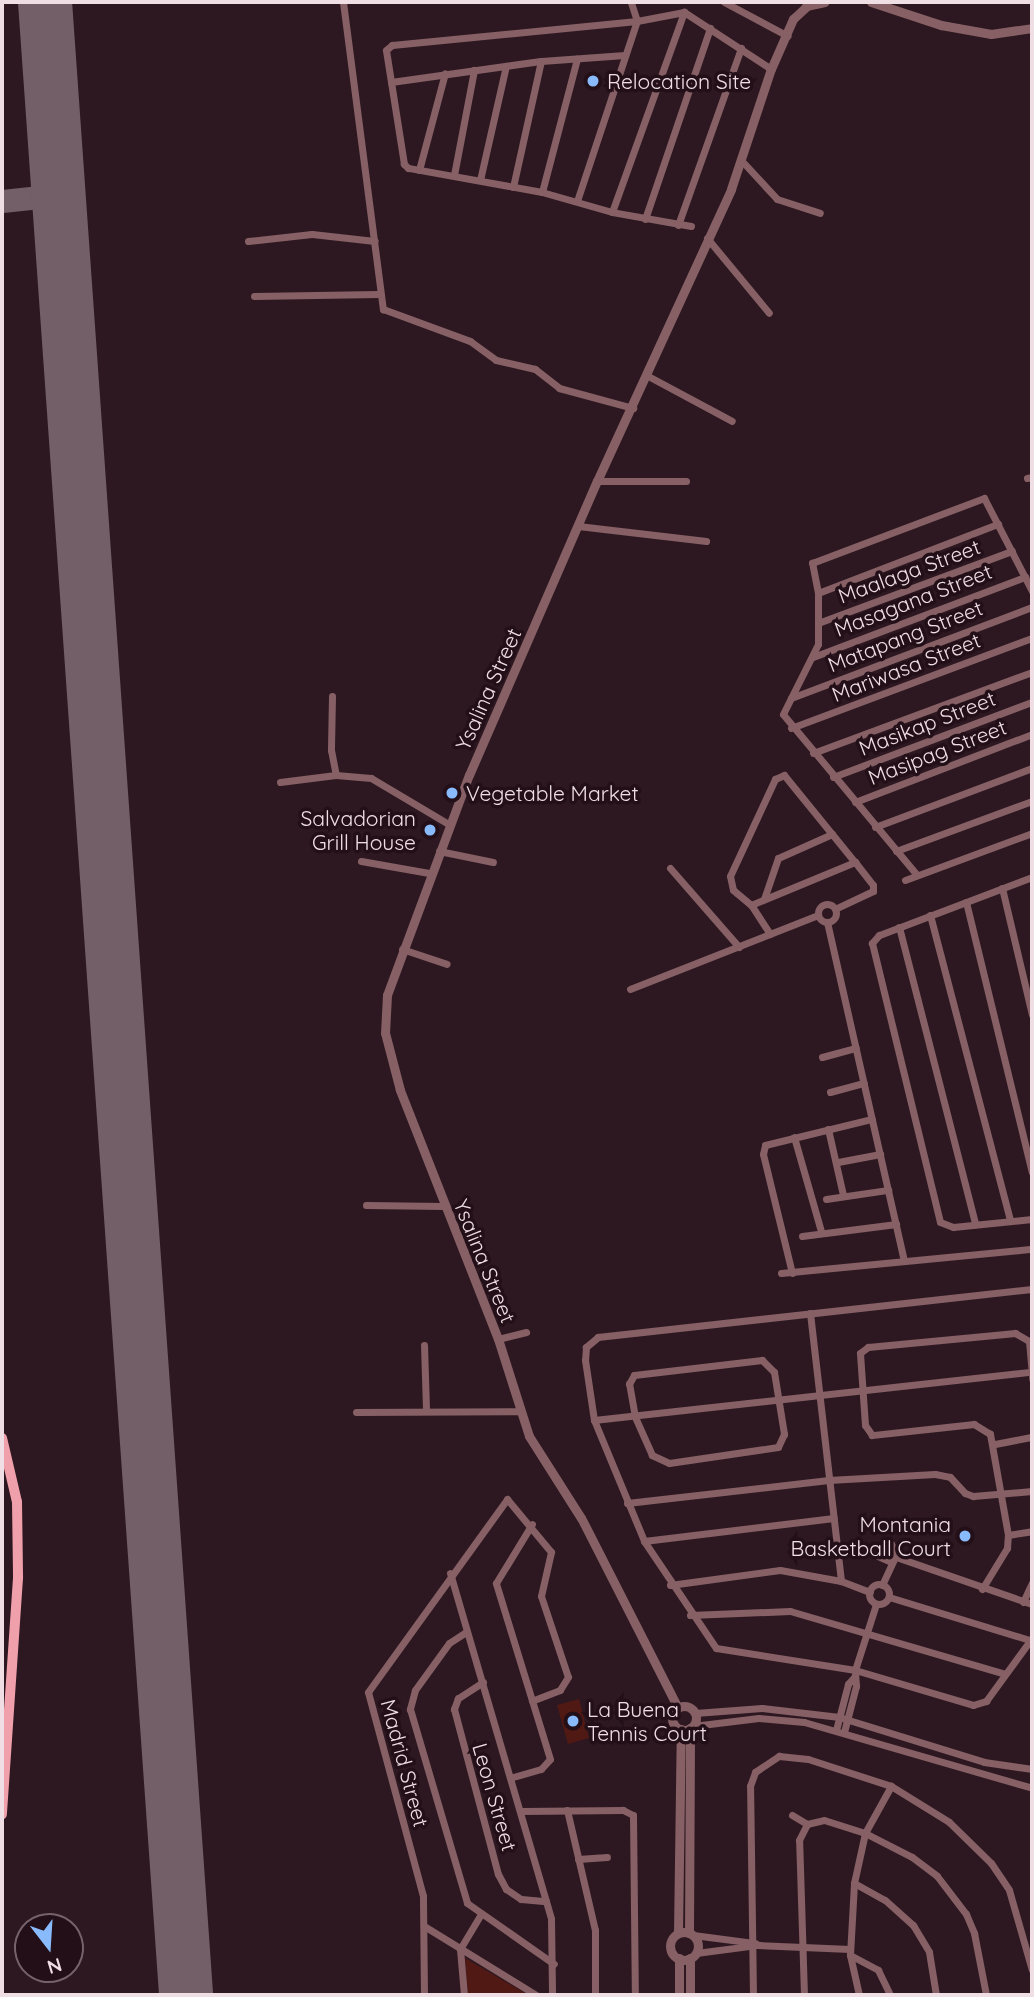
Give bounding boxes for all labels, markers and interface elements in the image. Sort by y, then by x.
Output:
place label: Relocation Site [607,68,751,94]
marker: Relocation Site [585,73,601,89]
street label: Maalaga Street [834,534,984,608]
street label: Masagana Street [831,558,995,642]
street label: Matapang Street [824,595,986,677]
street label: Ysalina Street [450,624,526,754]
street label: Mariwasa Street [828,627,984,707]
street label: Masikap Street [855,685,999,761]
street label: Masipag Street [864,714,1010,790]
place label: Vegetable Market [466,780,639,806]
marker: Vegetable Market [444,785,460,801]
place label: Salvadorian Grill House [301,805,416,855]
marker: Salvadorian Grill House [422,822,438,838]
street label: Ysalina Street [449,1196,521,1326]
place label: Montania Basketball Court [791,1511,951,1561]
marker: Montania Basketball Court [957,1528,973,1544]
street label: Madrid Street [376,1696,434,1830]
place label: La Buena Tennis Court [587,1696,707,1746]
marker: La Buena Tennis Court [565,1713,581,1729]
street label: Leon Street [468,1740,522,1854]
north arrow [14,1913,84,1983]
text: N [44,1953,65,1980]

